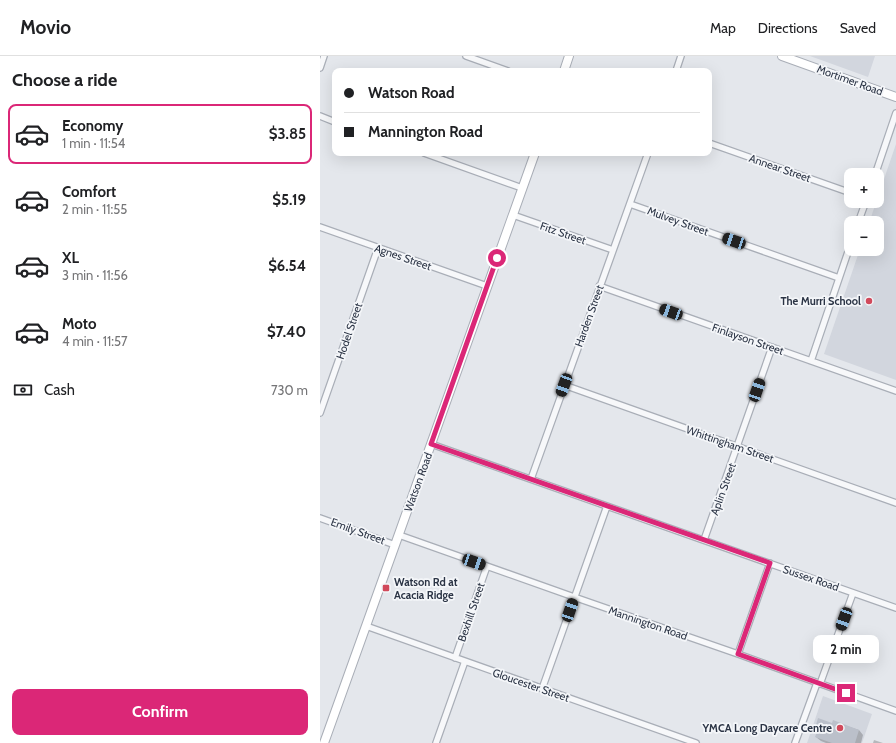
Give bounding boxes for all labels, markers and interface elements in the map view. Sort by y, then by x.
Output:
text: Movio [20,16,71,39]
text: Map [710,19,736,37]
text: Directions [758,19,818,37]
text: Saved [840,19,876,37]
street label: Mortimer Road [815,62,885,98]
text: Choose a ride [12,69,117,91]
text: Watson Road [368,84,455,102]
icon: car [14,116,50,152]
text: Economy [62,117,123,135]
text: Mannington Road [368,123,483,141]
text: $3.85 [269,125,306,143]
text: 1 min · 11:54 [62,135,125,151]
street label: Annear Street [747,151,813,185]
map controls [844,168,884,256]
button: + [844,168,884,208]
icon: car [14,182,50,218]
text: Comfort [62,183,116,201]
text: $5.19 [272,191,306,209]
text: 2 min · 11:55 [62,201,127,217]
street label: Mulvey Street [645,203,711,239]
button: − [844,216,884,256]
street label: Fitz Street [538,219,588,247]
car [721,231,747,251]
street label: Agnes Street [373,241,434,273]
icon: car [14,248,50,284]
text: XL [62,249,79,267]
route start [488,249,506,267]
text: $6.54 [268,257,306,275]
text: 3 min · 11:56 [62,267,128,283]
street label: Harden Street [571,283,607,349]
place label: The Murri School [780,294,861,308]
marker: The Murri School [864,296,874,306]
street label: Hodel Street [333,301,365,361]
car [658,302,684,322]
icon: car [14,314,50,350]
text: Moto [62,315,96,333]
street label: Finlayson Street [710,320,786,358]
text: $7.40 [267,323,306,341]
text: 4 min · 11:57 [62,333,128,349]
car [554,372,574,398]
car [747,377,767,403]
icon: cash [12,379,34,401]
text: Cash [44,381,75,399]
text: 730 m [271,382,308,398]
street label: Whittingham Street [684,422,776,466]
street label: Watson Road [401,451,435,513]
street label: Aplin Street [707,461,739,517]
street label: Emily Street [329,515,387,547]
car [461,552,487,572]
street label: Sussex Road [781,562,841,594]
place label: Watson Rd at Acacia Ridge [394,575,458,602]
street label: Bexhill Street [454,580,488,643]
marker: Watson Rd at Acacia Ridge [381,583,391,593]
car [560,597,580,623]
street label: Mannington Road [607,603,689,643]
car [834,606,854,632]
callout: 2 min [813,635,879,663]
text: 2 min [830,641,862,657]
street label: Gloucester Street [491,665,572,705]
route end [837,684,855,702]
button: Confirm [12,689,308,735]
place label: YMCA Long Daycare Centre [701,721,832,735]
marker: YMCA Long Daycare Centre [835,723,845,733]

